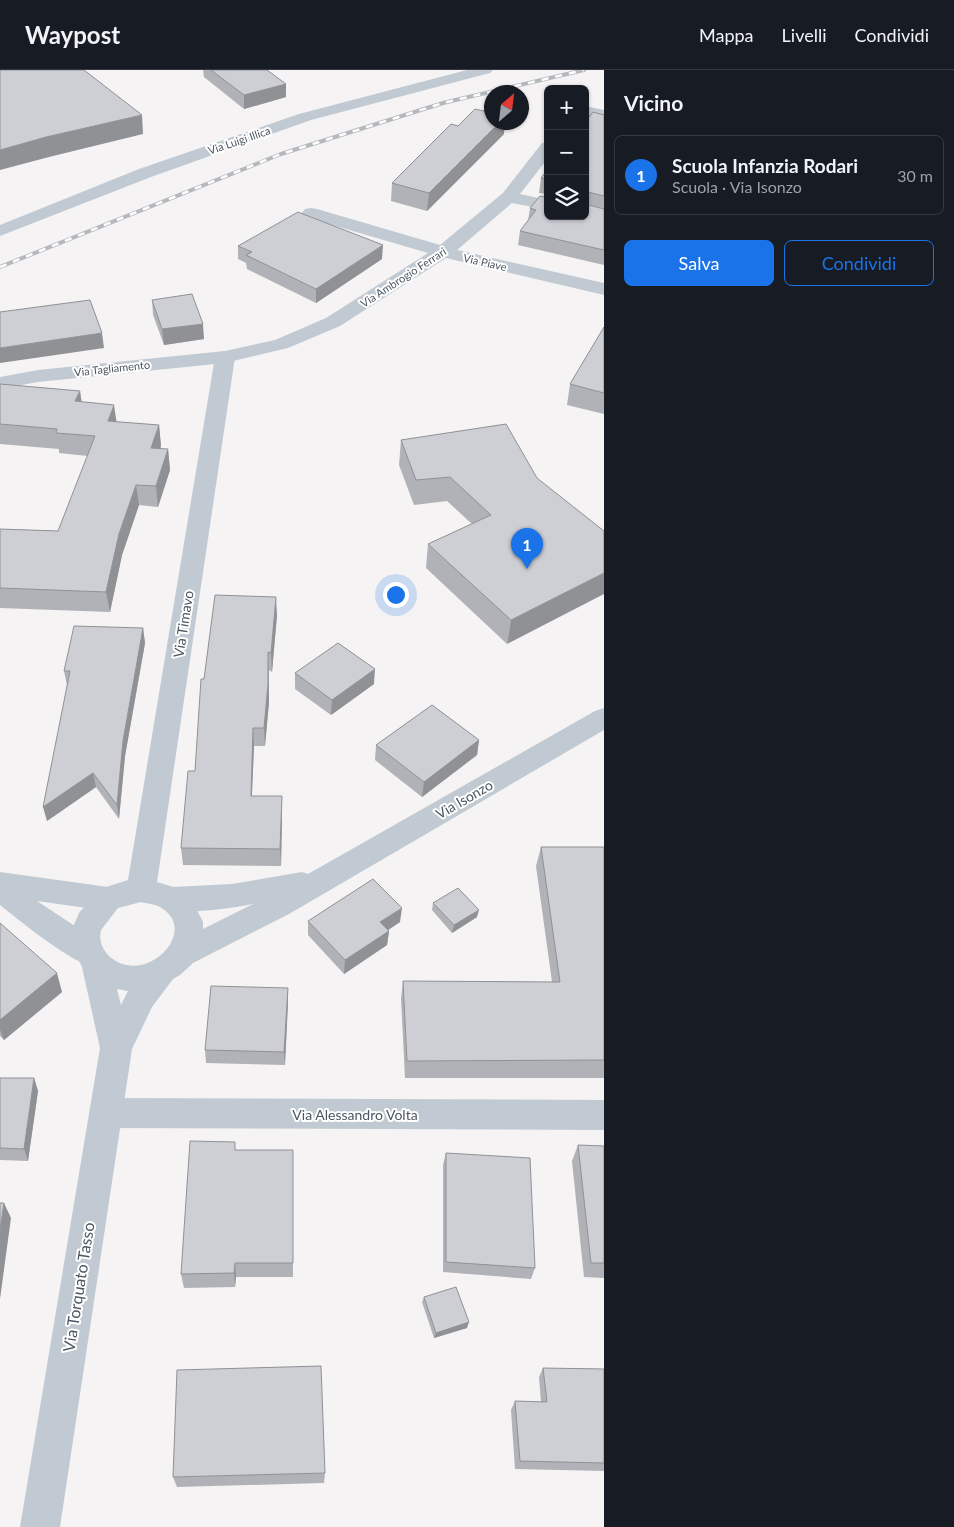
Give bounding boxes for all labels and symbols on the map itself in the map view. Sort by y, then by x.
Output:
north arrow [484,85,529,130]
street label: Via Luigi Illica [206,123,272,157]
street label: Via Ambrogio Ferrari [358,244,449,310]
street label: Via Piave [462,251,508,273]
street label: Via Tagliamento [73,358,151,378]
pin: 1 [511,528,543,569]
your location [383,582,409,608]
street label: Via Timavo [169,589,197,659]
street label: Via Isonzo [432,776,496,822]
street label: Via Alessandro Volta [292,1106,418,1123]
street label: Via Torquato Tasso [58,1221,98,1353]

